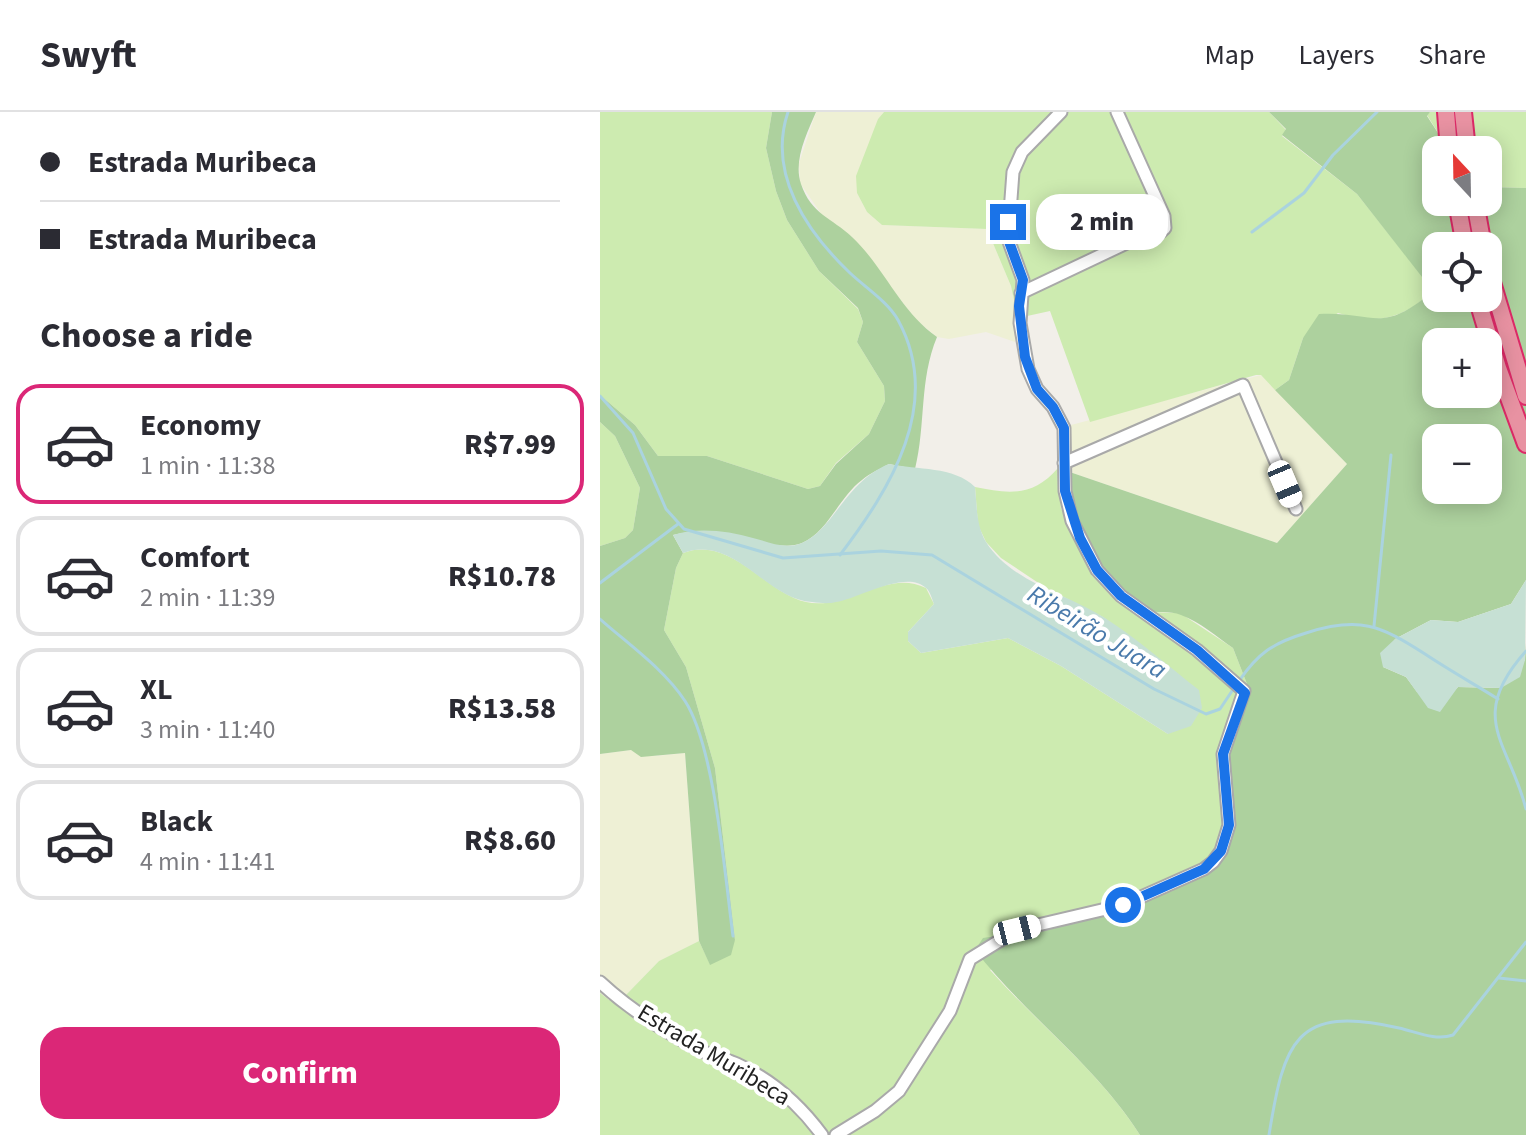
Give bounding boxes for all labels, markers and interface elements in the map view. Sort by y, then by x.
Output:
text: Swyft [40,28,137,82]
text: Map [1204,35,1254,75]
text: Layers [1298,35,1374,75]
text: Share [1418,35,1486,75]
north arrow [1422,136,1502,216]
map controls [1422,136,1502,504]
text: Estrada Muribeca [88,141,317,184]
callout: 2 min [1036,194,1168,250]
text: 2 min [1070,203,1134,240]
route end [990,204,1026,240]
text: Estrada Muribeca [88,218,317,261]
button: locate [1422,232,1502,312]
text: Choose a ride [40,310,253,361]
button: + [1422,328,1502,408]
text: Economy [140,404,261,447]
icon: car [44,408,116,480]
text: R$7.99 [464,423,556,466]
button: − [1422,424,1502,504]
text: 1 min · 11:38 [140,447,275,484]
car [1265,457,1305,511]
text: Comfort [140,536,250,579]
icon: car [44,540,116,612]
text: R$10.78 [448,555,556,598]
water label: Ribeirão Juara [1020,576,1174,688]
text: 2 min · 11:39 [140,579,275,616]
text: XL [140,668,173,711]
icon: car [44,672,116,744]
text: R$13.58 [448,687,556,730]
text: 3 min · 11:40 [140,711,275,748]
text: Black [140,800,213,843]
icon: car [44,804,116,876]
text: R$8.60 [464,819,556,862]
text: 4 min · 11:41 [140,843,275,880]
route start [1105,887,1141,923]
car [991,913,1043,947]
street label: Estrada Muribeca [631,995,797,1115]
button: Confirm [40,1027,560,1119]

